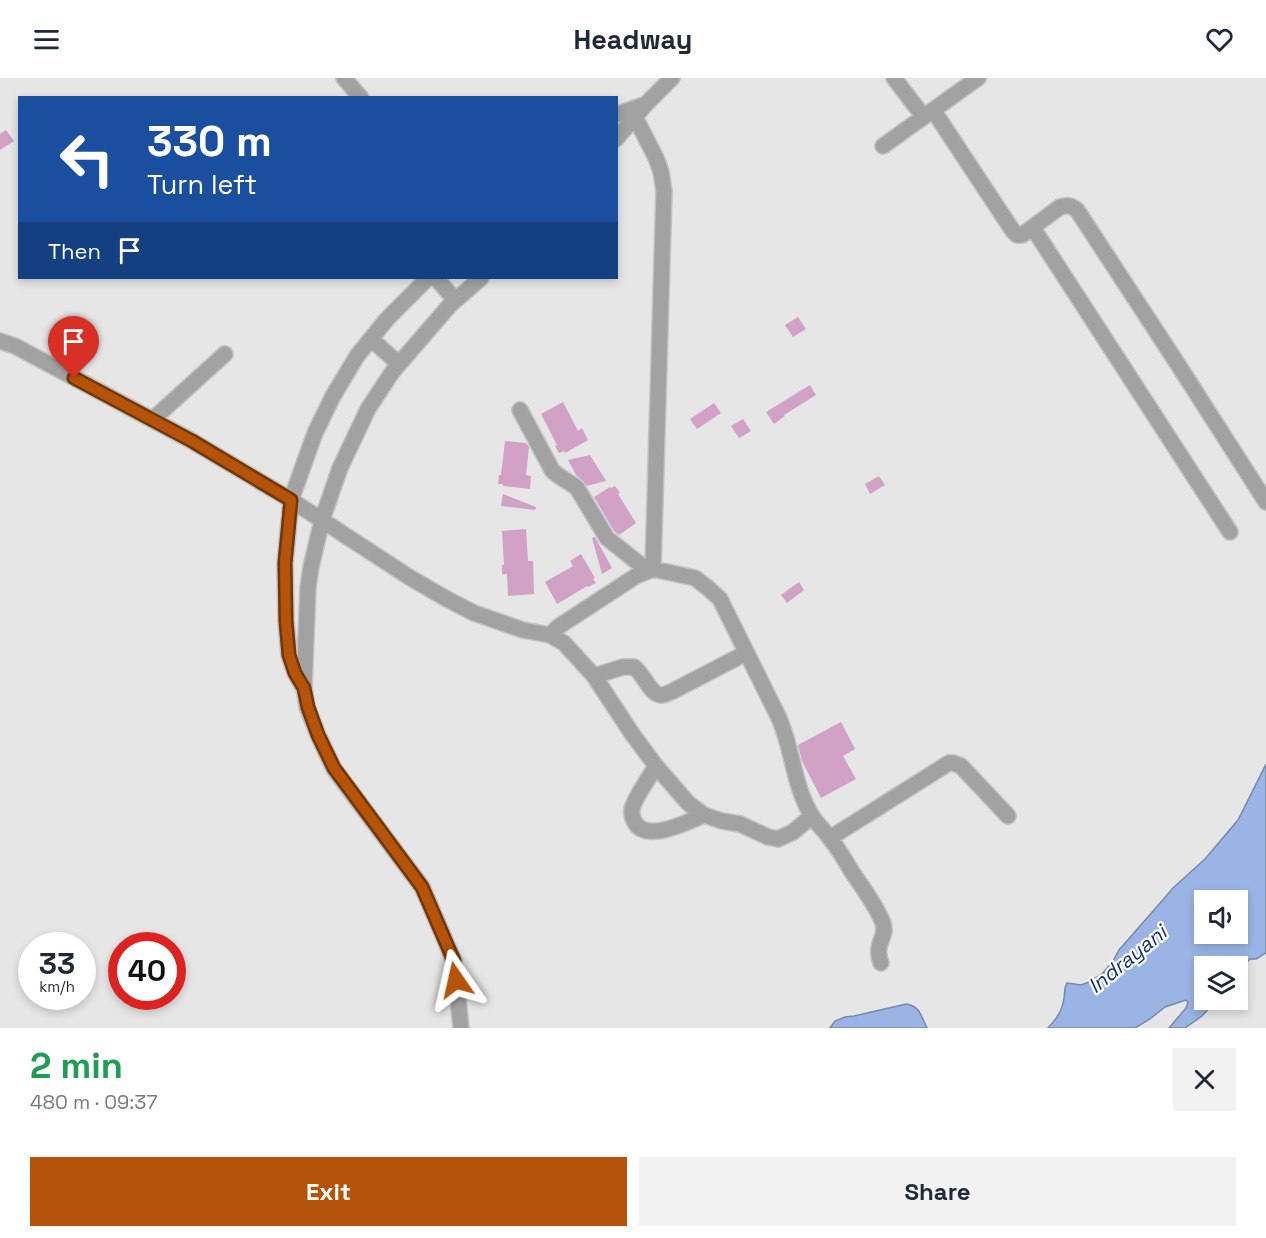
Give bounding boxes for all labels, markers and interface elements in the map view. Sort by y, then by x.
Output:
text: Headway [574,22,692,57]
icon: menu [30,23,63,56]
icon: heart [1203,23,1236,56]
text: 330 m [147,115,272,168]
icon: left [48,120,126,198]
text: Turn left [147,167,257,202]
icon: arrive [113,234,146,267]
text: Then [48,237,101,265]
pin [48,316,99,378]
icon: arrive [57,325,90,358]
map controls [1194,890,1248,1010]
button: sound [1194,890,1248,944]
water label: Indrayani [1082,917,1174,999]
speed limit sign: 40 [108,932,186,1010]
text: 33 [39,944,75,983]
position arrow [424,948,488,1012]
button: layers [1194,956,1248,1010]
text: km/h [39,977,75,996]
text: 2 min [30,1043,123,1089]
button: close [1173,1048,1236,1111]
text: 480 m · 09:37 [30,1089,158,1115]
button: Exit [30,1157,627,1226]
button: Share [639,1157,1236,1226]

